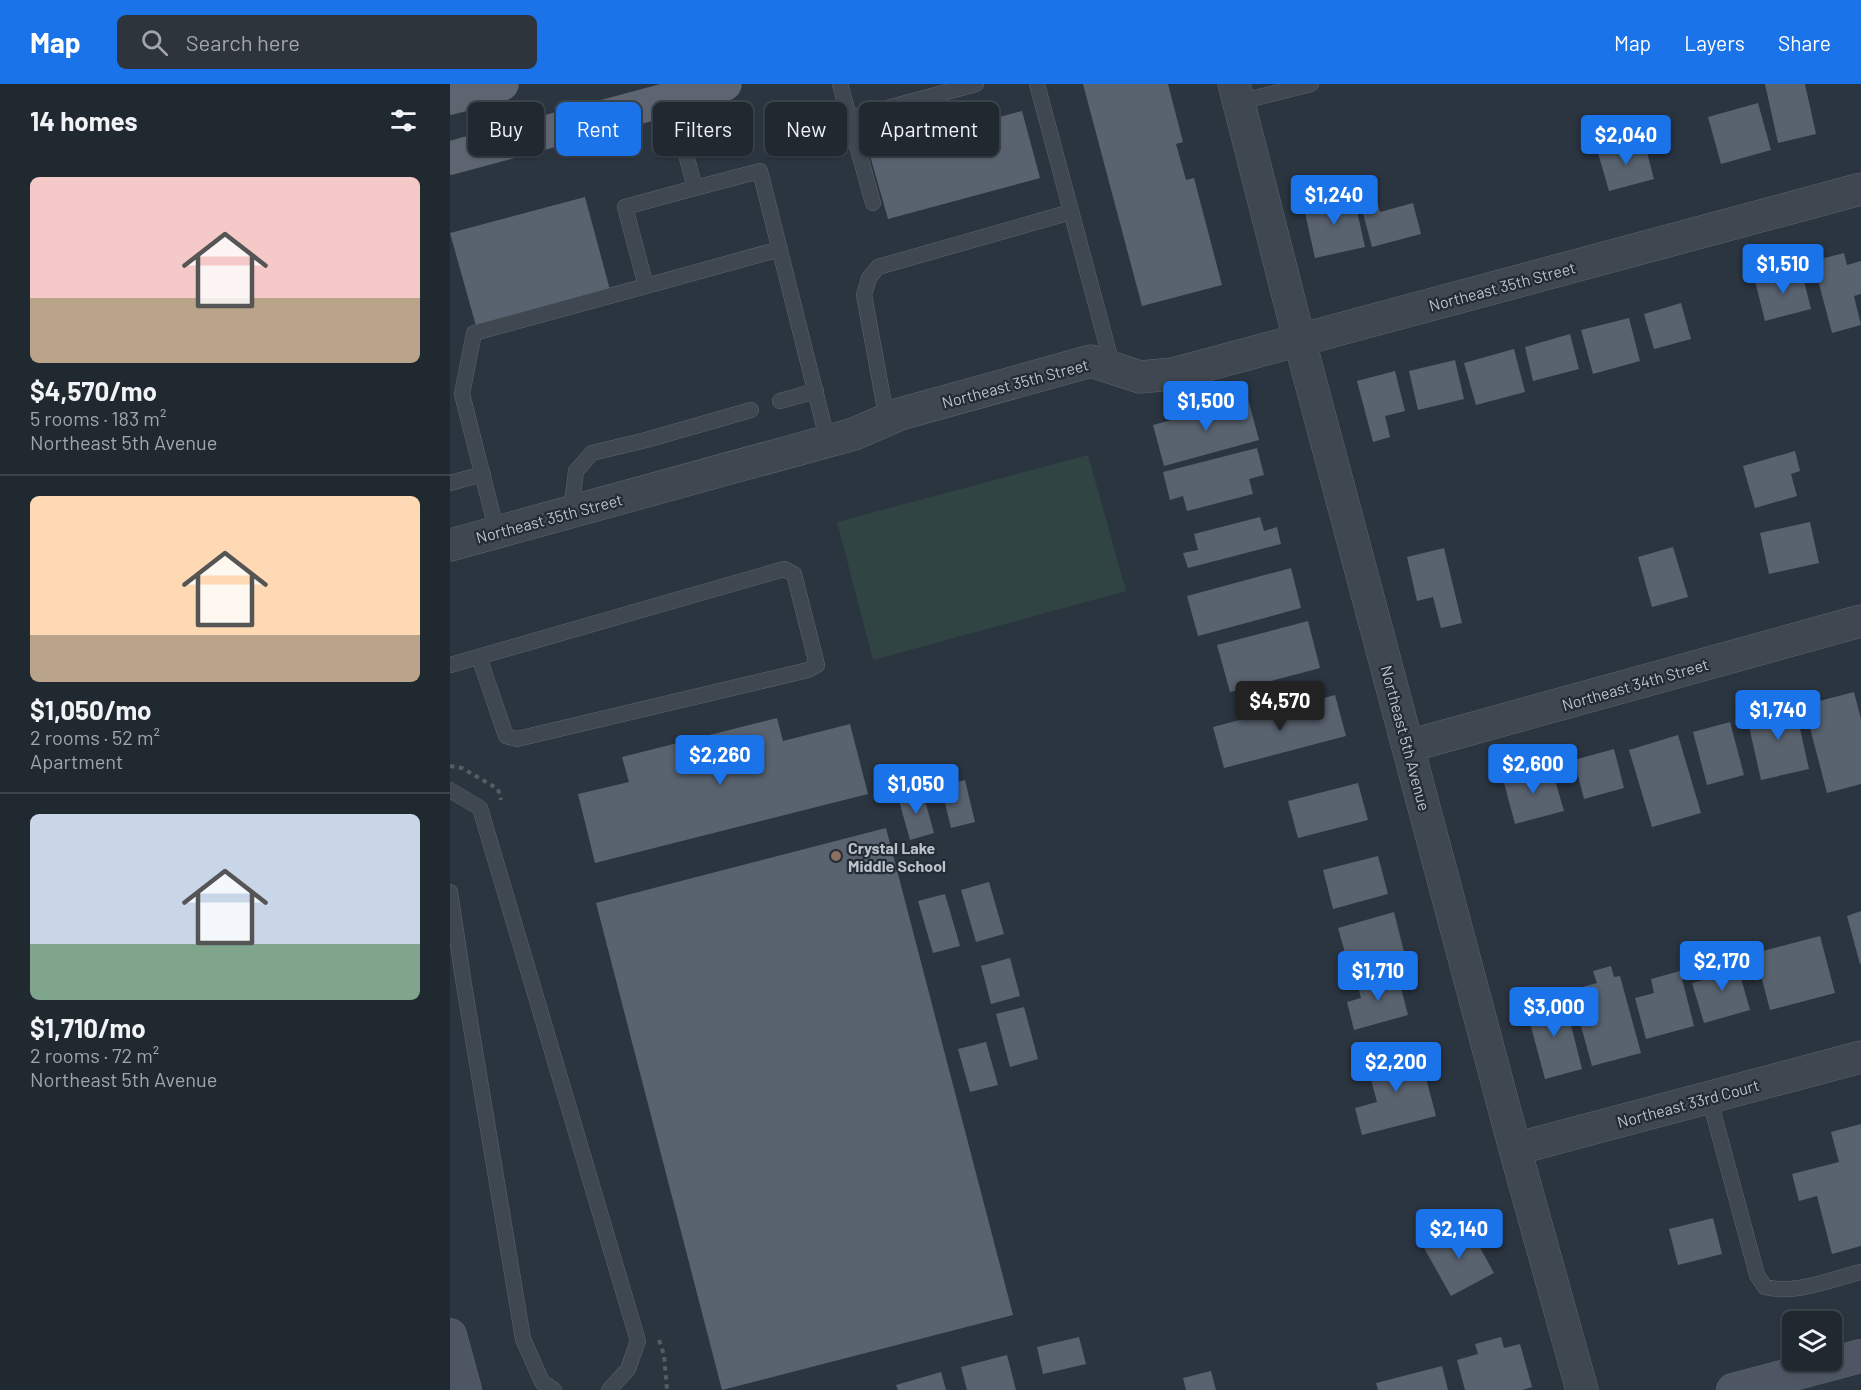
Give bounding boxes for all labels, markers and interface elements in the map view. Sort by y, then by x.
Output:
search box [117,15,537,69]
text: Map [30,25,81,59]
icon: search [138,26,171,59]
text: Search here [186,29,300,55]
text: Map [1614,30,1651,55]
text: Layers [1684,30,1745,55]
text: Share [1778,30,1831,55]
chip: Buy [468,102,544,156]
chip: Rent [556,102,641,156]
chip: Filters [653,102,753,156]
chip: New [765,102,847,156]
chip: Apartment [859,102,999,156]
icon: filters [387,104,420,137]
text: 14 homes [30,105,137,136]
pin: $2,040 [1577,115,1675,166]
text: $2,040 [1595,122,1657,146]
pin: $1,240 [1285,175,1383,226]
text: $1,240 [1305,182,1363,206]
icon: home [171,216,279,324]
pin: $1,510 [1734,244,1832,295]
text: $1,510 [1757,251,1809,275]
street label: Northeast 35th Street [1427,257,1577,315]
street label: Northeast 35th Street [940,354,1090,412]
text: $4,570/mo [30,375,157,406]
pin: $1,500 [1157,381,1255,432]
text: $1,500 [1177,388,1235,412]
text: 5 rooms · 183 m² [30,406,166,430]
text: Northeast 5th Avenue [30,430,217,454]
street label: Northeast 35th Street [474,489,624,547]
icon: home [171,535,279,643]
street label: Northeast 34th Street [1559,654,1711,714]
street label: Northeast 5th Avenue [1377,663,1435,813]
pin: $4,570 [1231,681,1329,732]
text: $4,570 [1250,688,1310,712]
pin: $1,740 [1729,690,1827,741]
text: $1,050/mo [30,694,152,725]
text: $1,740 [1749,697,1807,721]
text: 2 rooms · 52 m² [30,725,160,749]
pin: $2,260 [671,735,769,786]
text: $2,260 [689,742,751,766]
pin: $2,600 [1484,744,1582,795]
text: Apartment [30,749,123,773]
text: $2,600 [1502,751,1564,775]
pin: $1,050 [867,764,965,815]
text: $1,050 [888,771,944,795]
place label: Crystal Lake Middle School [848,838,946,875]
marker: Crystal Lake Middle School [829,849,843,863]
icon: home [171,853,279,961]
pin: $2,170 [1673,941,1771,992]
text: $2,170 [1694,948,1750,972]
pin: $1,710 [1329,951,1427,1002]
text: $1,710 [1352,958,1404,982]
pin: $3,000 [1505,987,1603,1038]
text: $3,000 [1523,994,1585,1018]
text: $1,710/mo [30,1012,146,1043]
pin: $2,200 [1347,1042,1445,1093]
text: 2 rooms · 72 m² [30,1043,159,1067]
text: $2,200 [1365,1049,1427,1073]
text: Northeast 5th Avenue [30,1067,217,1091]
street label: Northeast 33rd Court [1615,1075,1761,1131]
pin: $2,140 [1410,1209,1508,1260]
text: $2,140 [1430,1216,1488,1240]
map controls [1782,1311,1842,1371]
button: layers [1782,1311,1842,1371]

